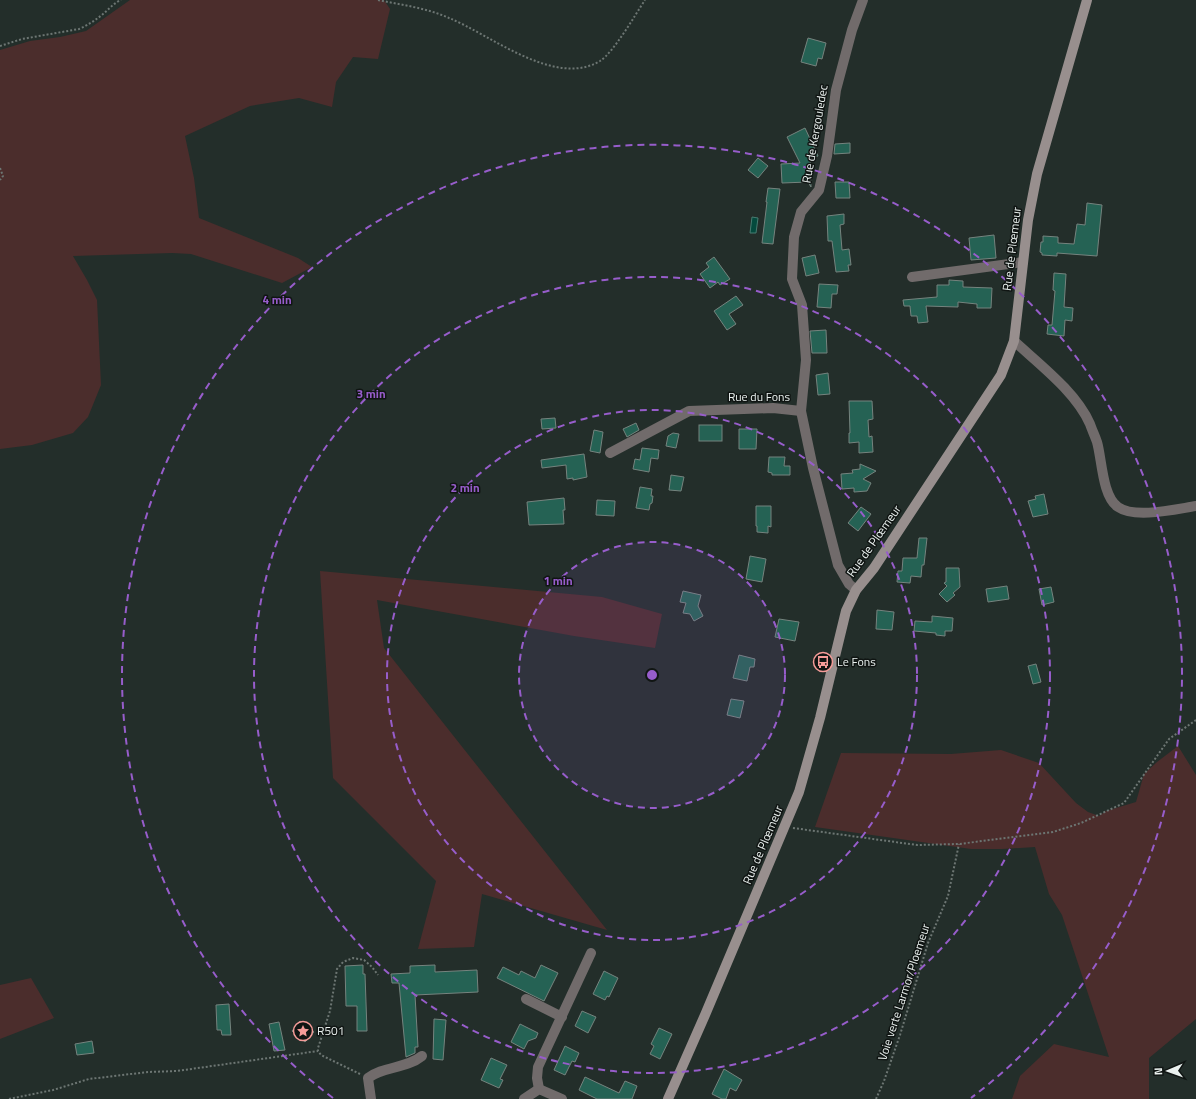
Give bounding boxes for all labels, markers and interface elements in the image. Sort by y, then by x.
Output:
street label: Rue de Kergouledec [797,83,833,185]
street label: Rue de Plœmeur [997,206,1026,292]
text: 4 min [262,290,292,309]
text: 3 min [356,384,386,403]
street label: Rue du Fons [728,387,791,406]
text: 2 min [450,478,480,497]
street label: Rue de Plœmeur [842,501,906,581]
text: 1 min [543,571,573,590]
bus stop icon: Le Fons [812,651,834,673]
place label: Le Fons [837,652,876,671]
centre of rings [645,668,659,682]
street label: Rue de Plœmeur [737,802,788,887]
street label: Voie verte Larmor/Ploemeur [872,921,935,1063]
place icon: R501 [292,1020,314,1042]
place label: R501 [317,1021,345,1040]
north arrow [1148,1051,1188,1091]
text: N [1150,1067,1166,1075]

